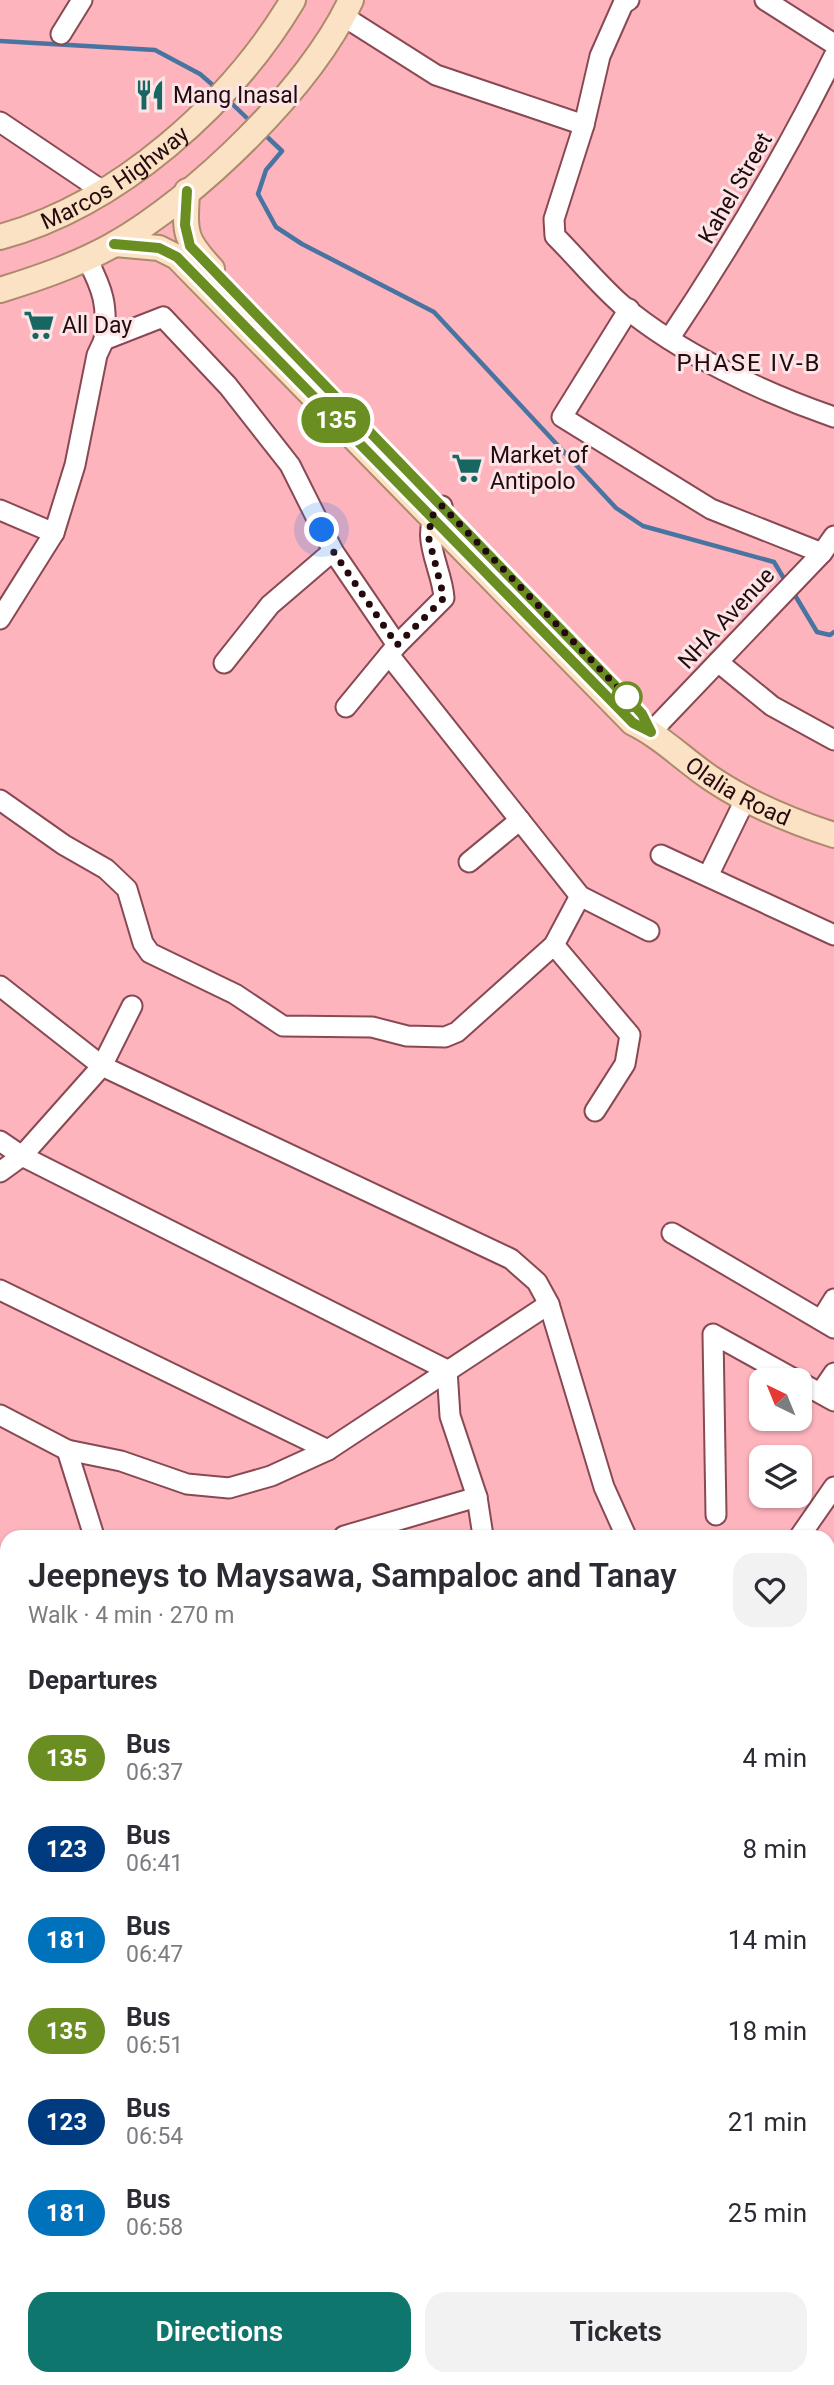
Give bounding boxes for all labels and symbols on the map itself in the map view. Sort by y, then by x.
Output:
restaurant icon: Mang Inasal [133,78,167,112]
place label: Mang Inasal [173,82,298,109]
street label: Marcos Highway [37,120,194,236]
street label: Kahel Street [693,128,778,249]
supermarket icon: All Day [22,308,56,342]
place label: All Day [62,312,132,339]
district label: PHASE IV-B [677,349,821,377]
line badge: 135 [296,397,376,443]
place label: Market of Antipolo [490,442,589,495]
supermarket icon: Market of Antipolo [450,451,484,485]
your location [304,512,339,547]
street label: NHA Avenue [673,562,780,675]
unlabelled marker [612,682,642,712]
street label: Olalia Road [680,751,794,832]
north arrow [749,1368,812,1432]

